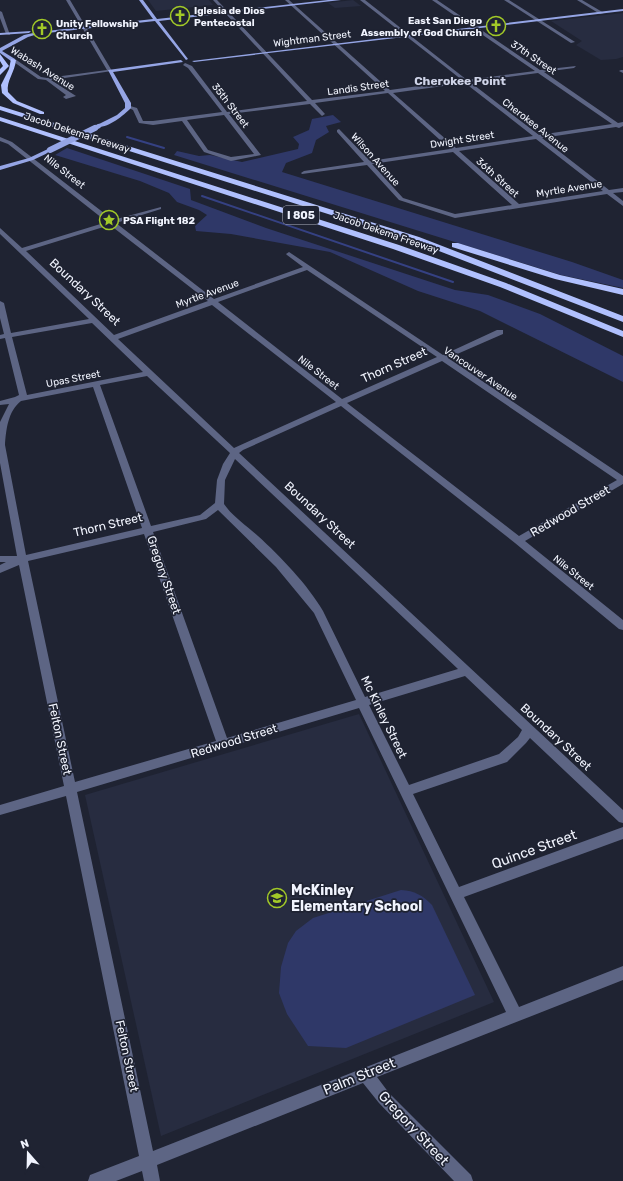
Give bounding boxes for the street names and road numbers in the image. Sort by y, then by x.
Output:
street label: Wightman Street [273,28,352,50]
street label: 37th Street [508,38,559,78]
street label: Wabash Avenue [8,44,77,94]
street label: Landis Street [327,78,390,98]
street label: 35th Street [209,81,251,130]
street label: Cherokee Avenue [500,96,571,156]
street label: Jacob Dekema Freeway [22,110,132,156]
street label: Dwight Street [429,129,495,151]
street label: Wilson Avenue [348,131,402,189]
street label: Nile Street [41,152,87,192]
street label: 36th Street [473,155,521,200]
street label: Myrtle Avenue [535,178,603,200]
road number: I 805 [283,206,319,224]
street label: Jacob Dekema Freeway [331,209,440,257]
street label: Boundary Street [47,256,124,329]
street label: Myrtle Avenue [174,277,241,311]
street label: Thorn Street [359,344,429,386]
street label: Vancouver Avenue [441,345,520,403]
street label: Nile Street [295,353,341,393]
street label: Upas Street [45,368,101,390]
street label: Boundary Street [282,479,359,552]
street label: Redwood Street [528,482,613,539]
street label: Thorn Street [72,510,144,540]
street label: Gregory Street [144,534,184,616]
street label: Nile Street [551,553,596,593]
street label: Mc Kinley Street [358,674,410,761]
street label: Boundary Street [518,701,595,774]
street label: Felton Street [46,702,74,776]
street label: Redwood Street [189,721,279,761]
street label: Quince Street [489,826,580,873]
street label: Felton Street [113,1019,141,1093]
street label: Palm Street [321,1054,398,1099]
street label: Gregory Street [375,1088,453,1169]

